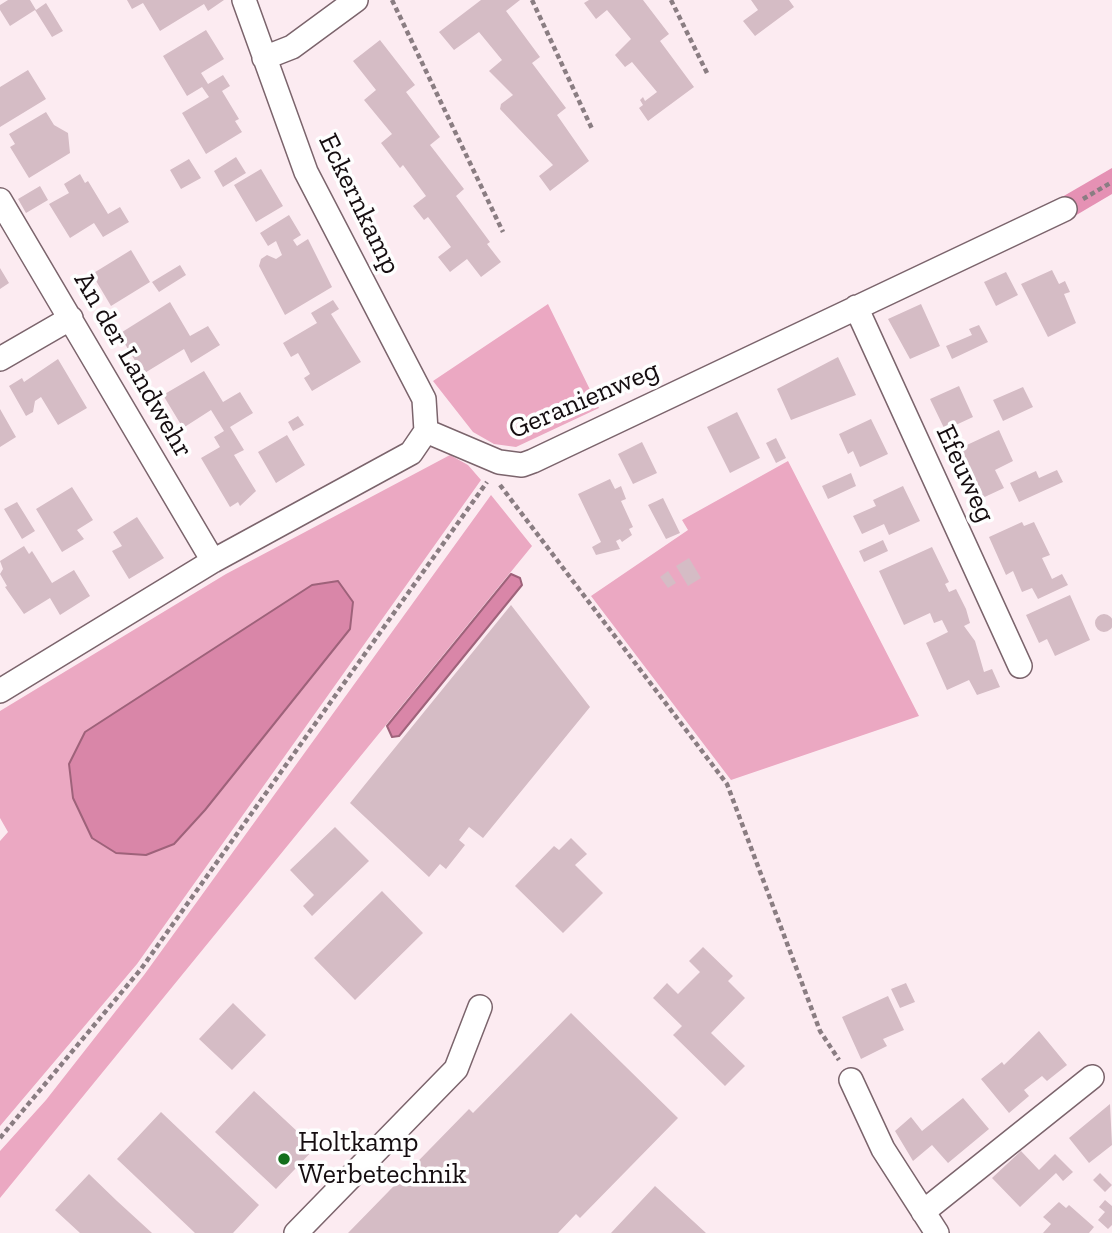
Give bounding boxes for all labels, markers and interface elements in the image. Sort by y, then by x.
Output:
street label: Eckernkamp [311,128,407,280]
street label: An der Landwehr [66,266,200,464]
street label: Geranienweg [504,353,664,447]
street label: Efeuweg [928,420,1002,528]
place label: Holtkamp Werbetechnik [298,1126,467,1192]
marker: Holtkamp Werbetechnik [276,1151,292,1167]

